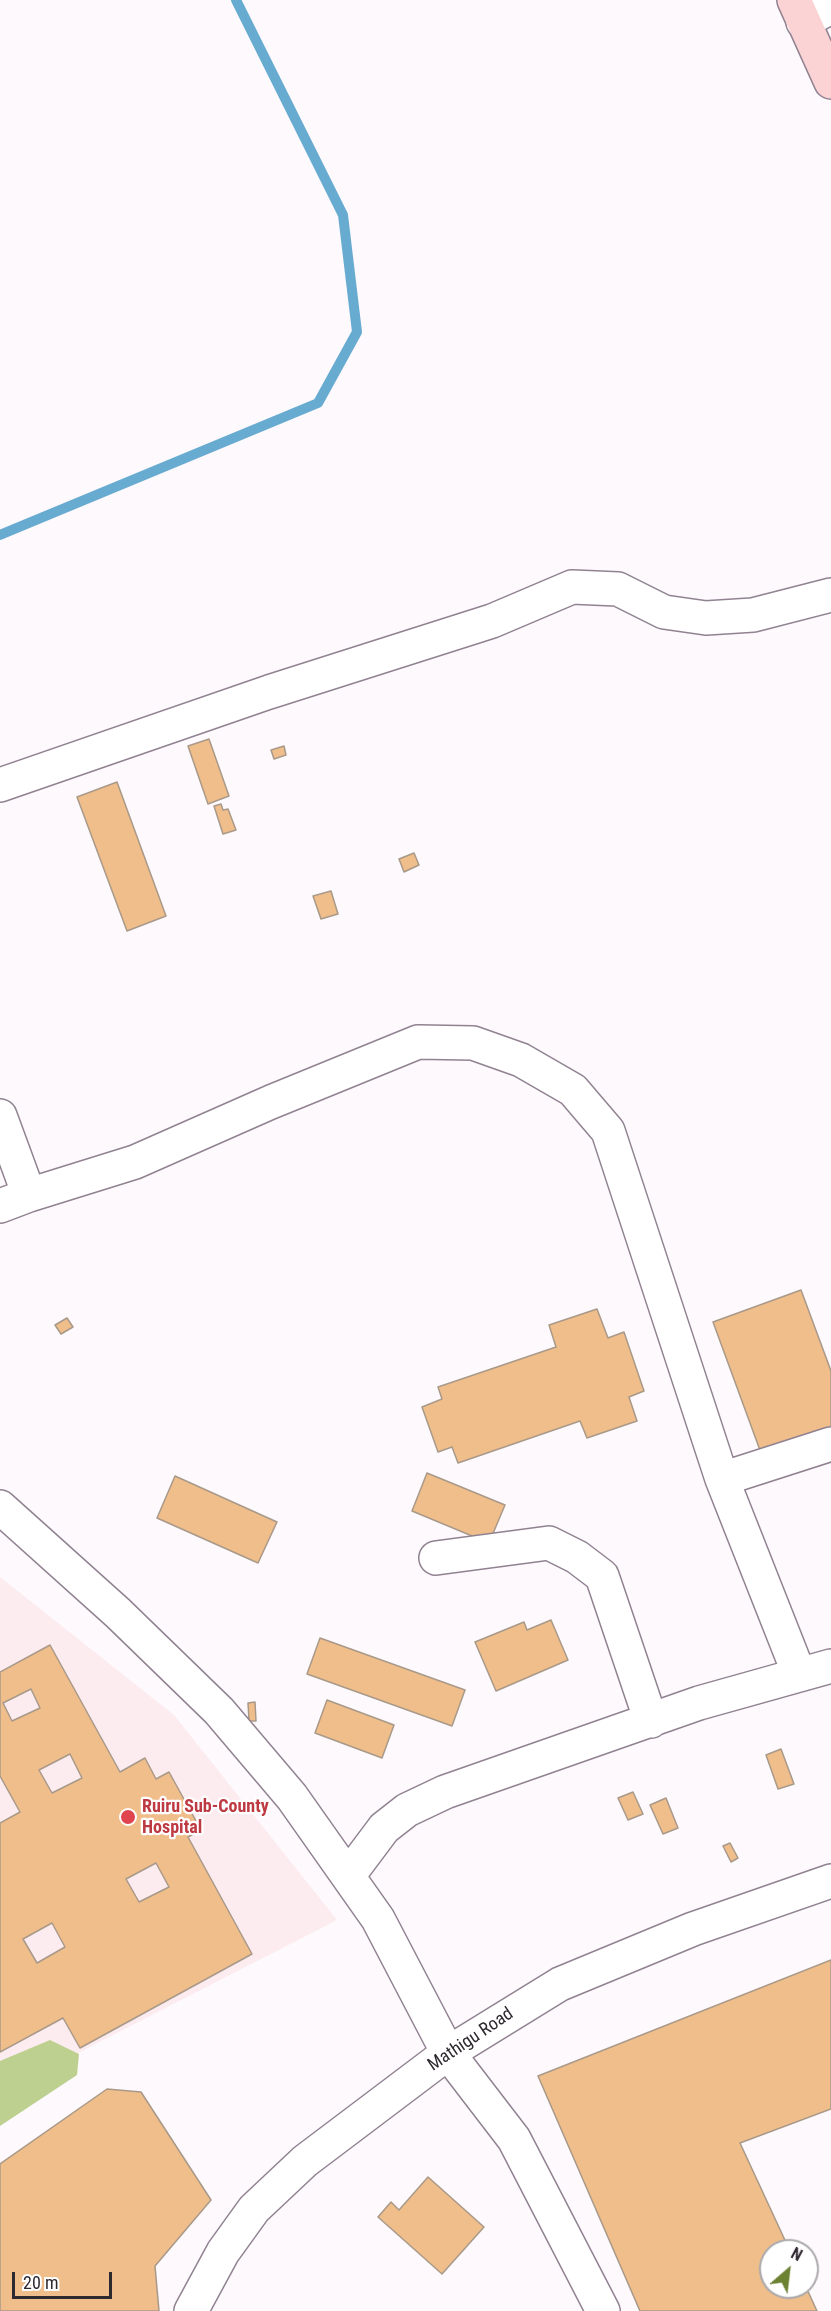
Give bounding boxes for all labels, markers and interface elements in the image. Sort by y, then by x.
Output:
place label: Ruiru Sub-County Hospital [142,1796,269,1838]
marker: Ruiru Sub-County Hospital [119,1808,137,1826]
street label: Mathigu Road [424,2004,518,2076]
north arrow [759,2239,819,2299]
text: N [788,2244,806,2265]
scale bar [15,2260,116,2298]
text: 20 m [23,2272,58,2293]

